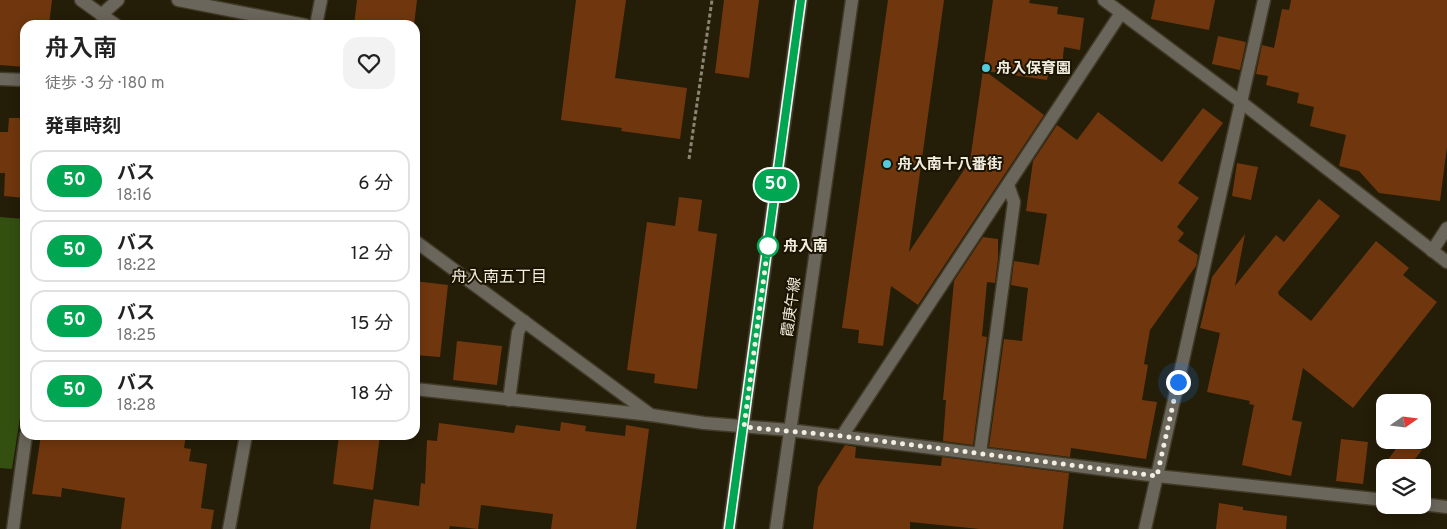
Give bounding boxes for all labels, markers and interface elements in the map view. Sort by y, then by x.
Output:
text: 舟入南 [45,35,117,65]
button: heart [343,37,395,89]
place label: 舟入保育園 [996,60,1071,79]
marker: 舟入保育園 [980,62,992,74]
text: 徒歩 · 3 分 · 180 m [45,74,165,94]
text: 発車時刻 [45,115,121,139]
place label: 舟入南十八番街 [897,156,1002,175]
marker: 舟入南十八番街 [881,158,893,170]
text: バス [117,162,155,186]
text: 50 [63,169,86,192]
line badge: 50 [754,169,798,201]
text: 6 分 [358,172,393,196]
text: 50 [765,173,787,196]
text: 18:16 [117,186,152,206]
text: バス [117,232,155,256]
marker: 舟入南 [757,235,779,257]
place label: 舟入南 [783,238,828,257]
text: 50 [63,239,86,262]
text: 12 分 [351,242,393,266]
text: 18:22 [117,256,156,276]
district label: 舟入南五丁目 [451,268,547,288]
street label: 霞庚午線 [779,276,806,338]
text: バス [117,302,155,326]
text: 50 [63,309,86,332]
text: 15 分 [351,312,393,336]
text: 18:25 [117,326,156,346]
your location [1166,370,1191,395]
text: バス [117,372,155,396]
text: 50 [63,379,86,402]
text: 18 分 [351,382,393,406]
north arrow [1376,394,1431,449]
map controls [1376,394,1431,514]
text: 18:28 [117,396,156,416]
button: layers [1376,459,1431,514]

